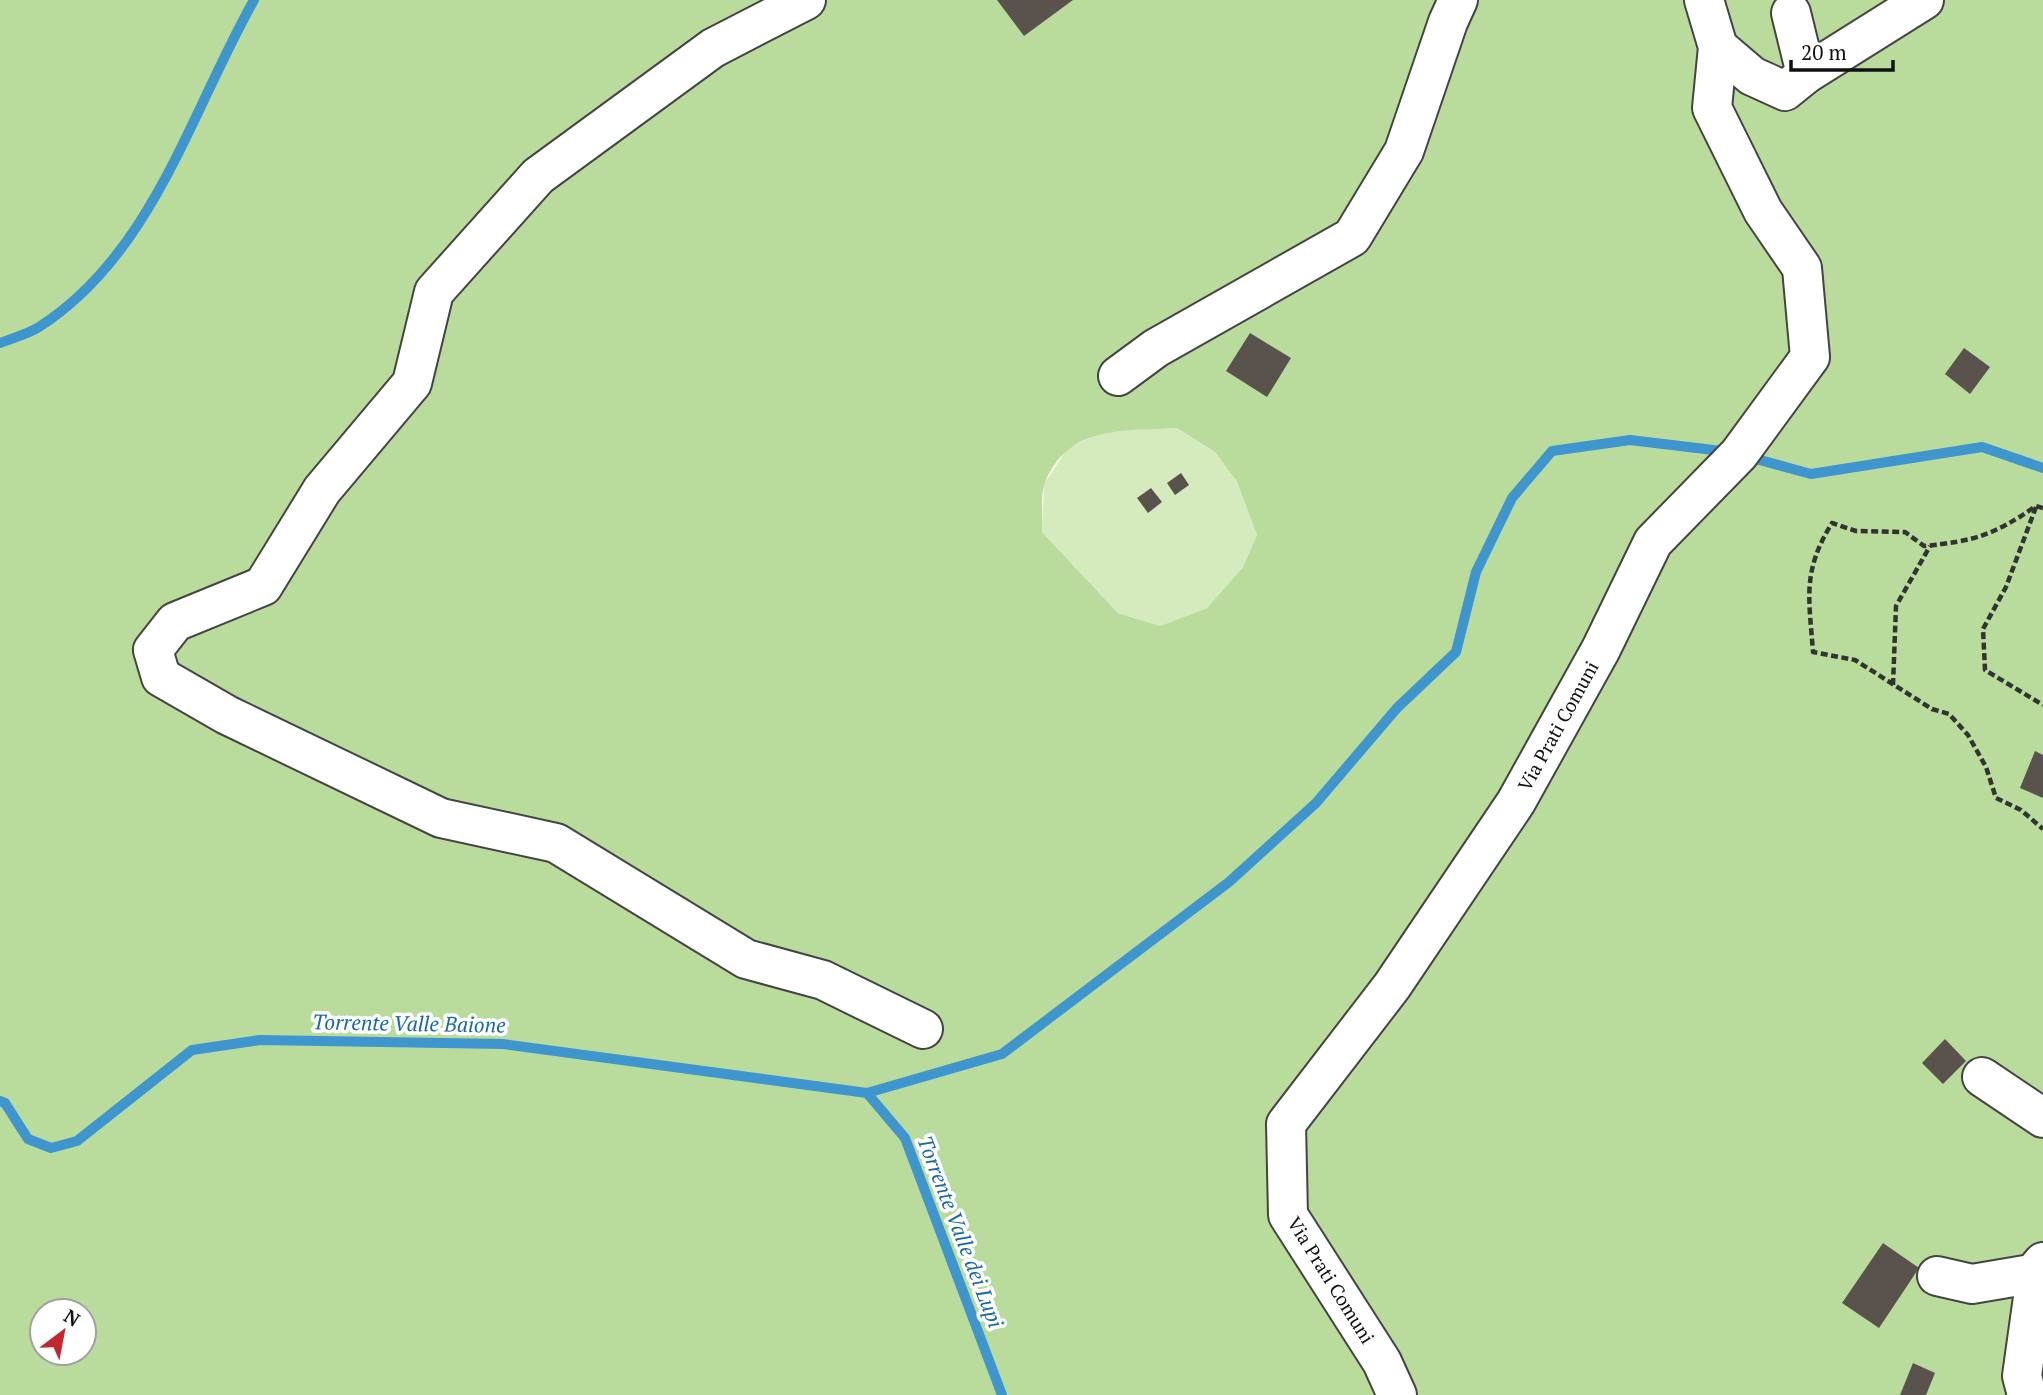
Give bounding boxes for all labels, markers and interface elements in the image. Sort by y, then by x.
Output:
scale bar [1791,28,1892,72]
text: 20 m [1801,38,1847,66]
street label: Via Prati Comuni [1511,656,1604,795]
water label: Torrente Valle Baione [312,1007,506,1039]
water label: Torrente Valle dei Lupi [911,1132,1010,1332]
street label: Via Prati Comuni [1282,1212,1380,1348]
north arrow [28,1297,98,1367]
text: N [60,1303,86,1332]

